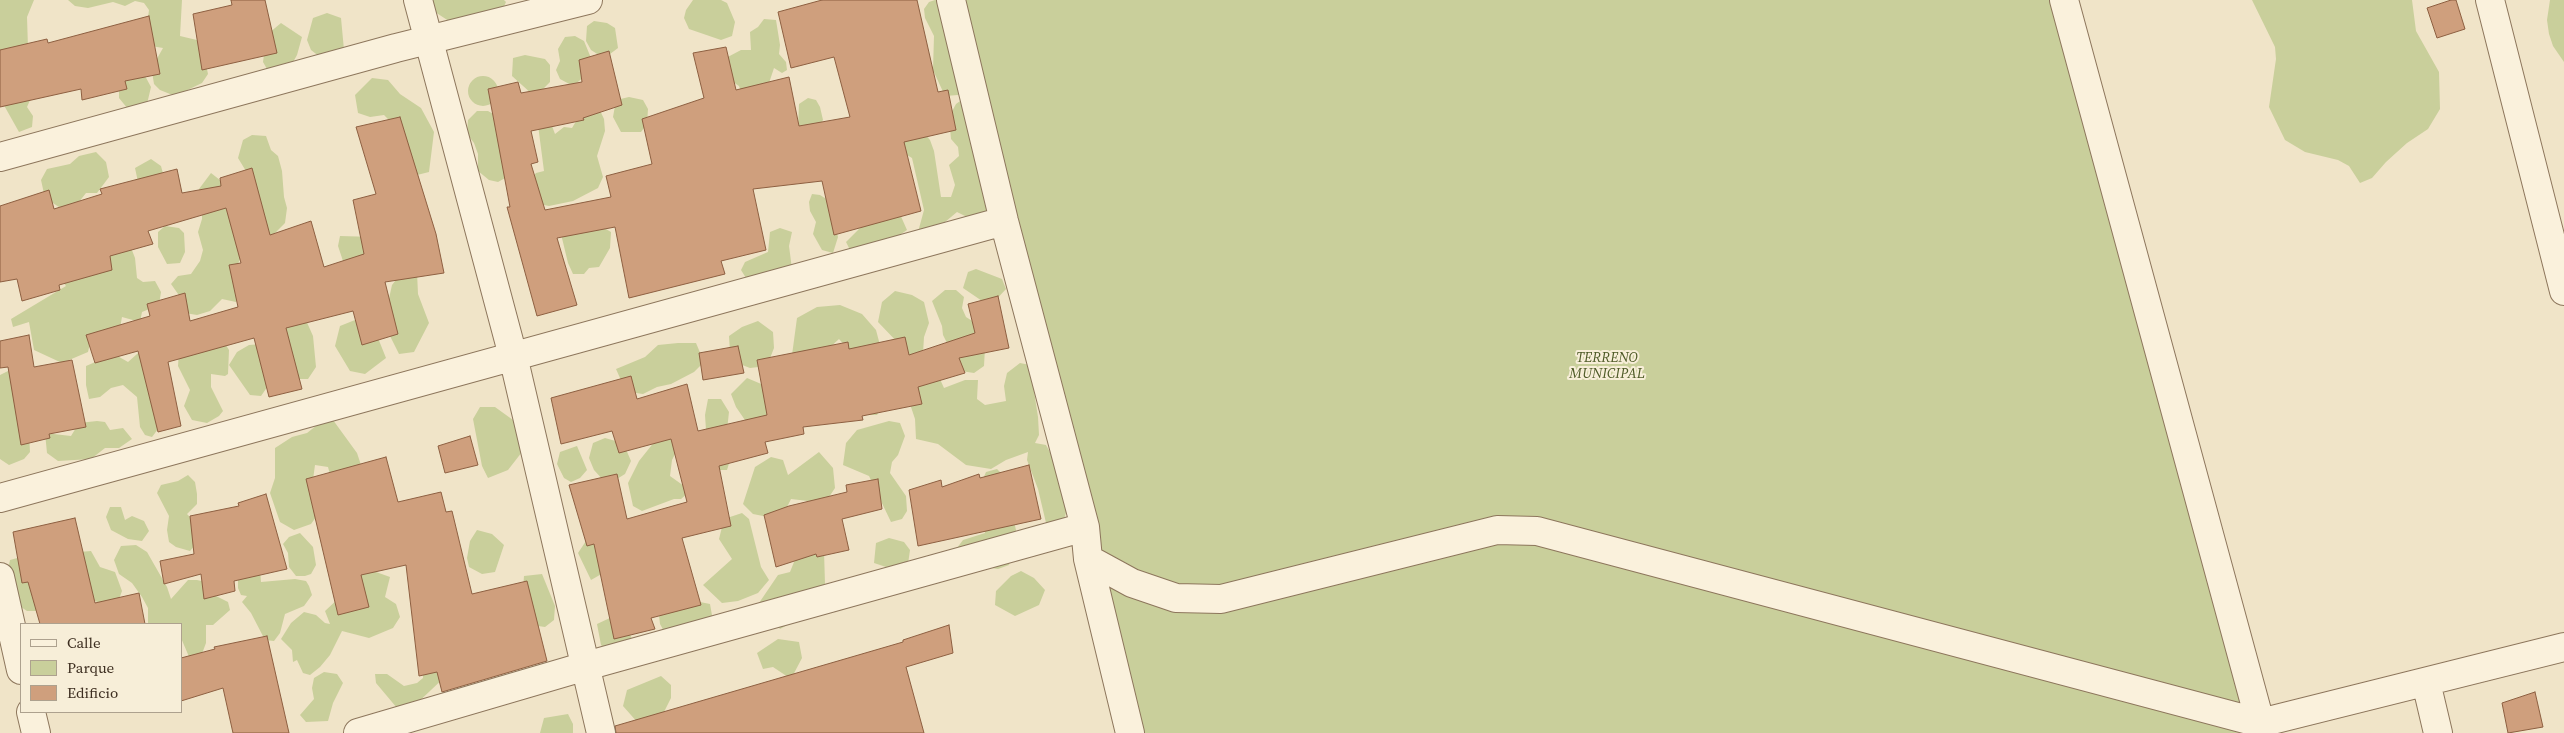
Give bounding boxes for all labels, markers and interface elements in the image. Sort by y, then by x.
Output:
park label: TERRENO MUNICIPAL [1569,350,1645,382]
legend [20,623,182,713]
text: Calle [67,632,101,653]
text: Parque [67,657,114,678]
text: Edificio [67,682,118,703]

